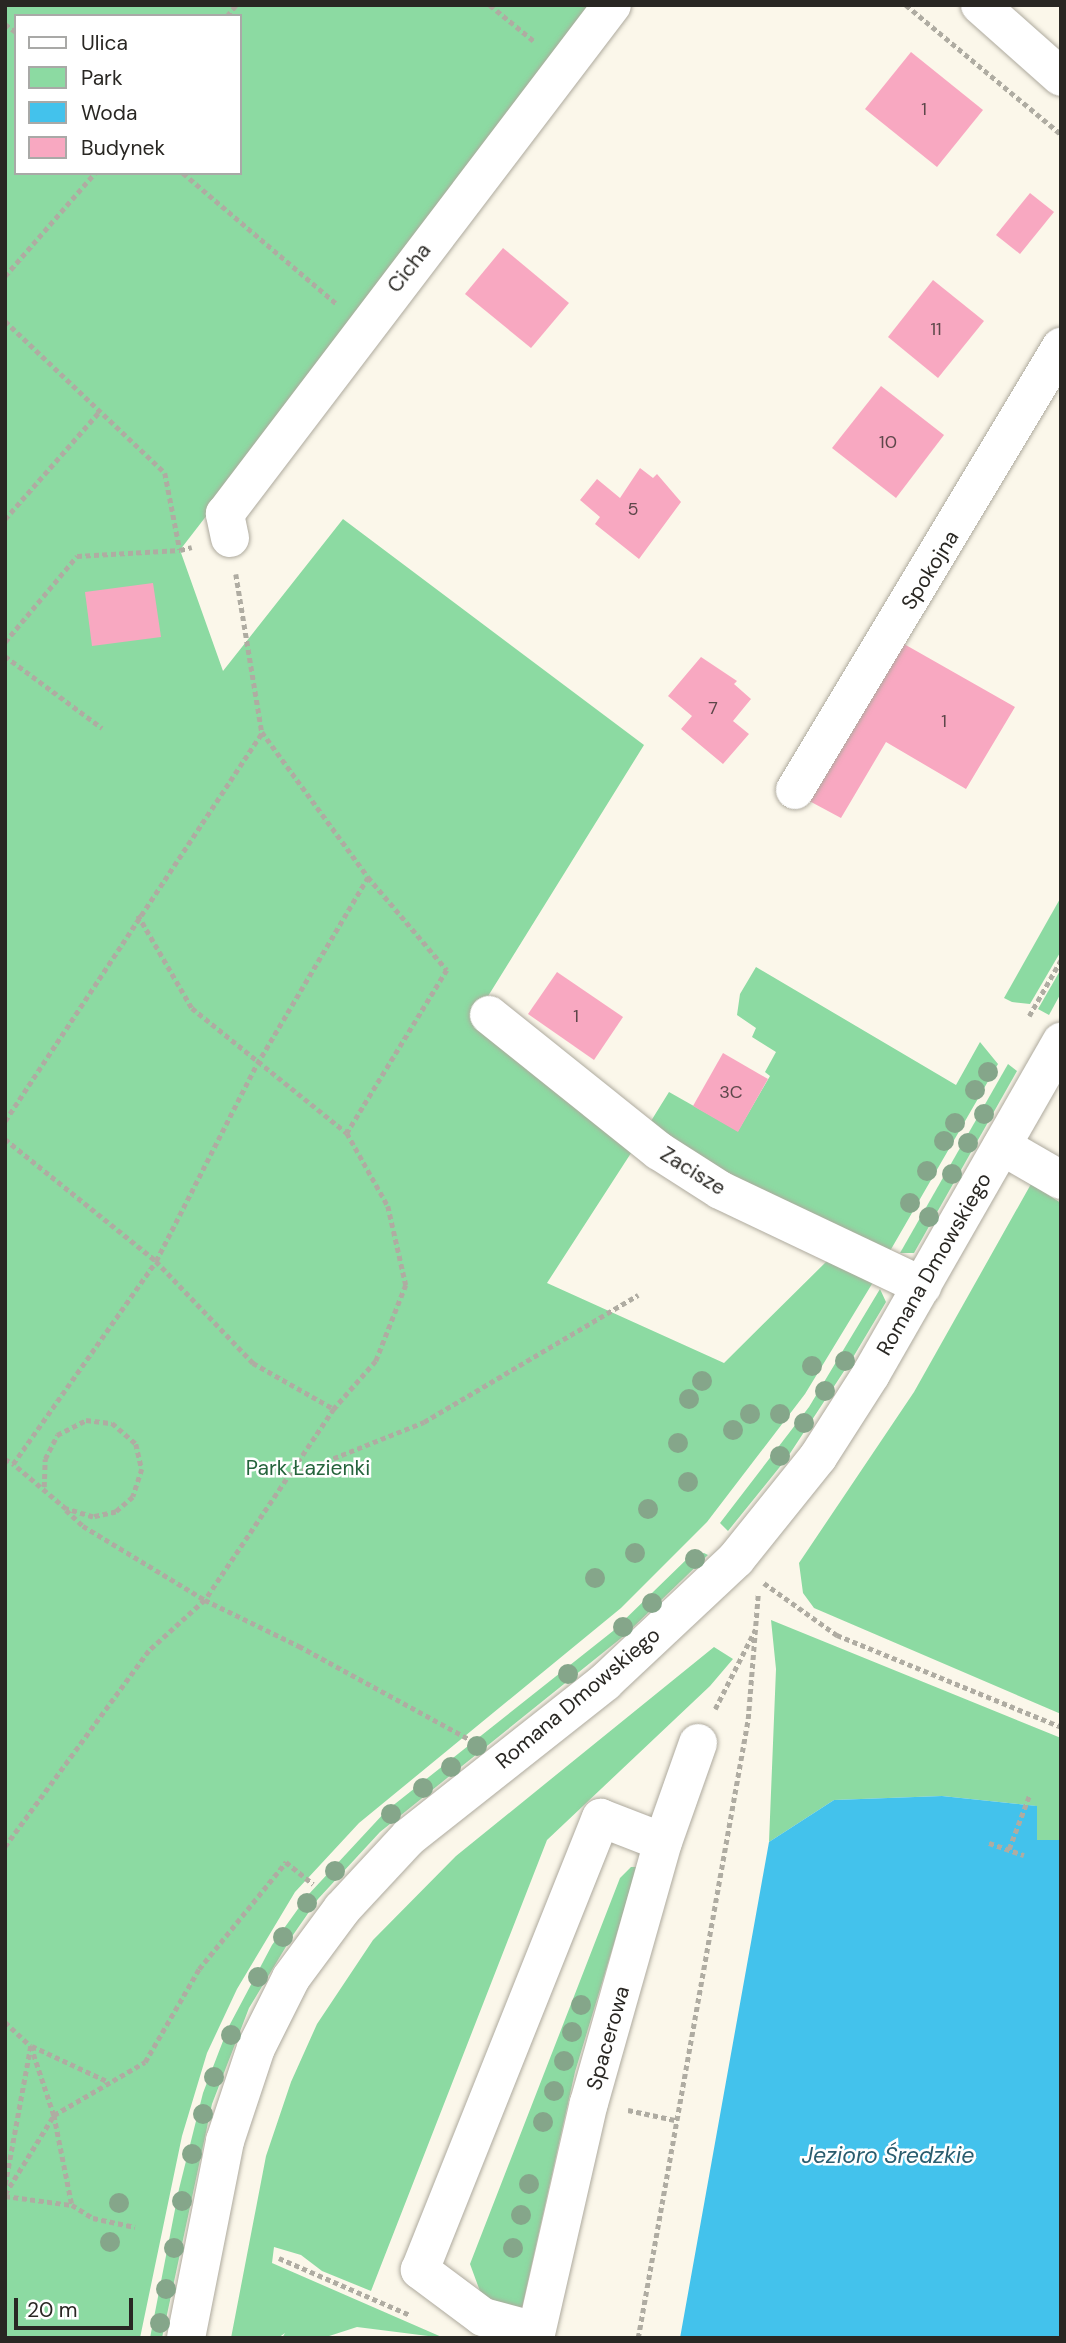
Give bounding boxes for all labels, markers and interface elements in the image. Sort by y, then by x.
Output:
legend [14,14,242,175]
text: Ulica [81,29,128,57]
text: Park [81,64,122,92]
house number: 1 [921,98,927,120]
text: Woda [81,99,137,127]
text: Budynek [81,134,165,162]
street label: Cicha [382,238,436,298]
house number: 11 [930,318,942,340]
house number: 10 [879,431,897,453]
house number: 5 [628,498,638,520]
street label: Spokojna [896,526,964,614]
house number: 7 [708,697,718,719]
house number: 1 [941,710,947,732]
house number: 1 [573,1005,579,1027]
house number: 3C [719,1081,743,1103]
street label: Zacisze [656,1141,730,1201]
street label: Romana Dmowskiego [871,1168,997,1360]
park label: Park Łazienki [246,1455,370,1481]
street label: Romana Dmowskiego [491,1622,665,1774]
street label: Spacerowa [581,1983,635,2093]
water label: Jezioro Średzkie [802,2141,974,2169]
scale bar [18,2284,136,2328]
text: 20 m [27,2296,78,2324]

